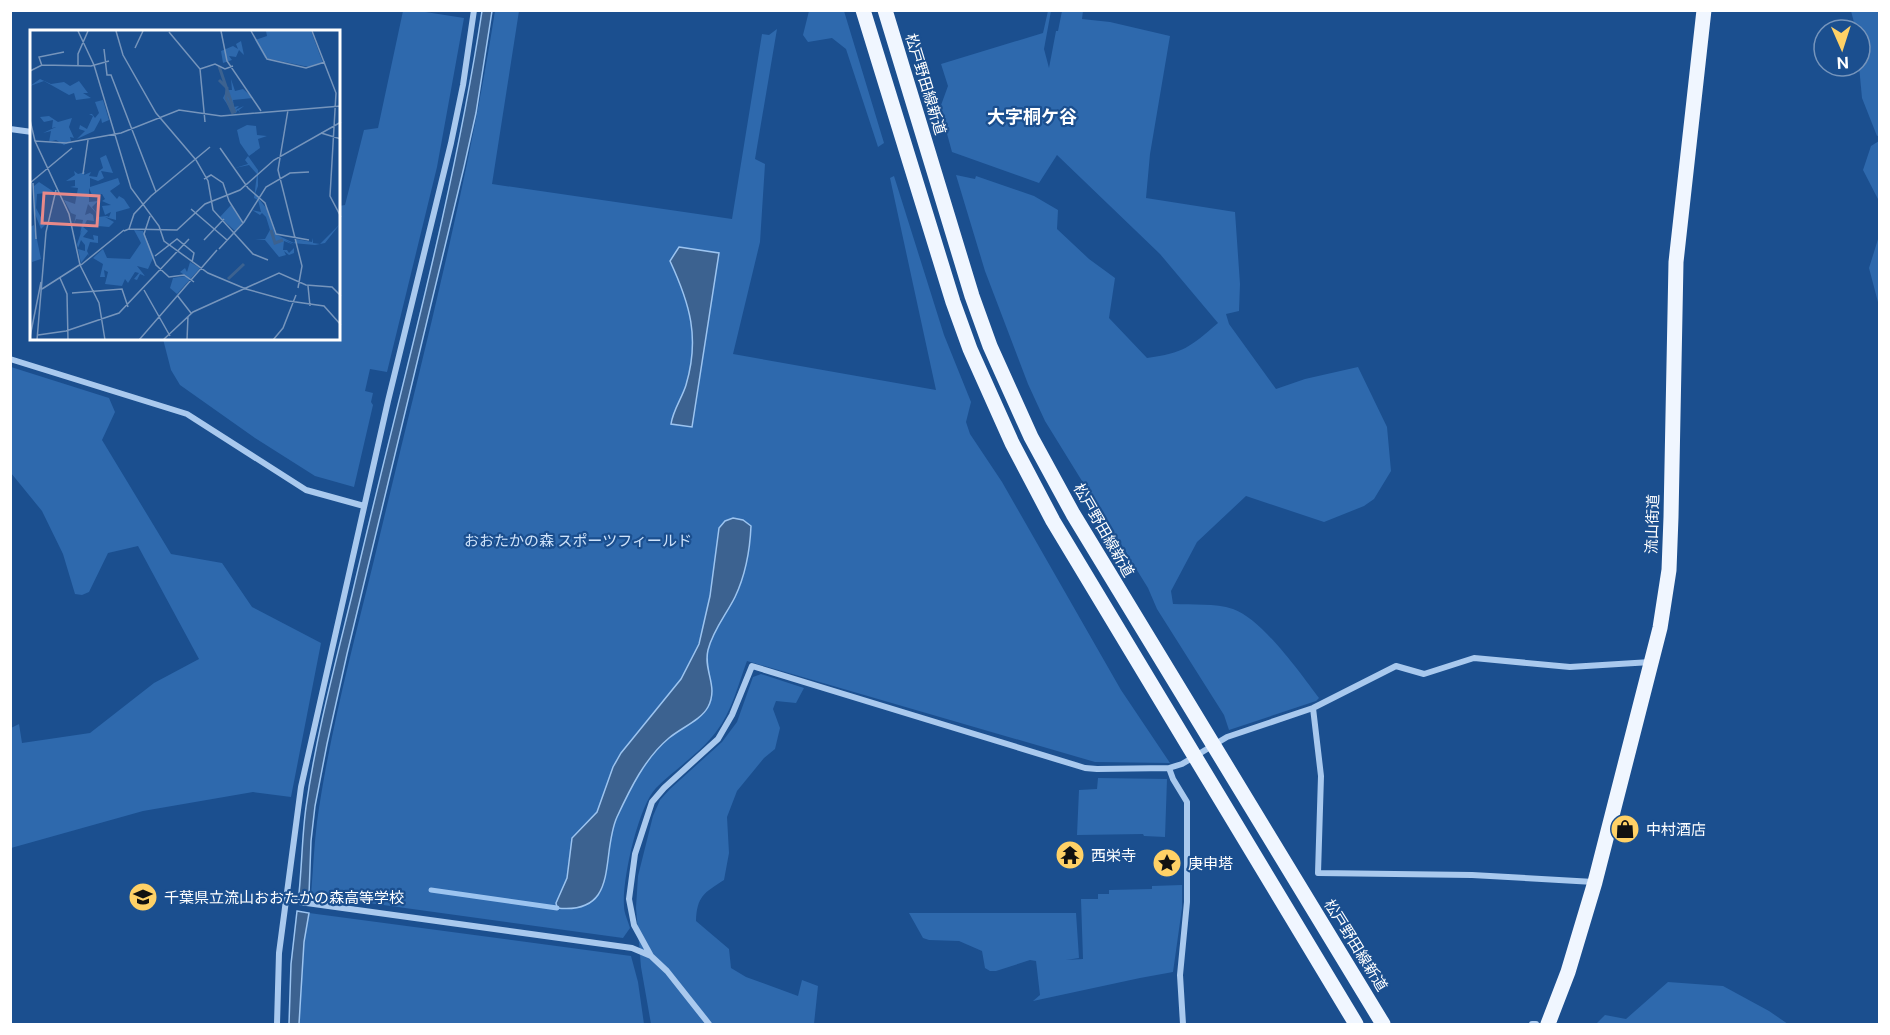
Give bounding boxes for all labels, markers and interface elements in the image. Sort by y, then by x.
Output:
north arrow [1812,18,1872,78]
inset map [30,30,340,340]
street label: 松戸野田線新道 [903,31,949,137]
text: N [1836,53,1850,72]
district label: 大字桐ケ谷 [987,106,1077,127]
street label: 松戸野田線新道 [1070,480,1138,580]
street label: 流山街道 [1642,494,1662,554]
park label: おおたかの森 スポーツフィールド [464,532,692,549]
shop icon: 中村酒店 [1609,813,1641,845]
place label: 中村酒店 [1646,821,1706,838]
temple icon: 西栄寺 [1054,839,1086,871]
place label: 西栄寺 [1091,847,1136,864]
place icon: 庚申塔 [1151,847,1183,879]
place label: 庚申塔 [1188,855,1233,872]
school or university icon: 千葉県立流山おおたかの森高等学校 [127,881,159,913]
place label: 千葉県立流山おおたかの森高等学校 [164,889,404,906]
street label: 松戸野田線新道 [1321,896,1391,994]

